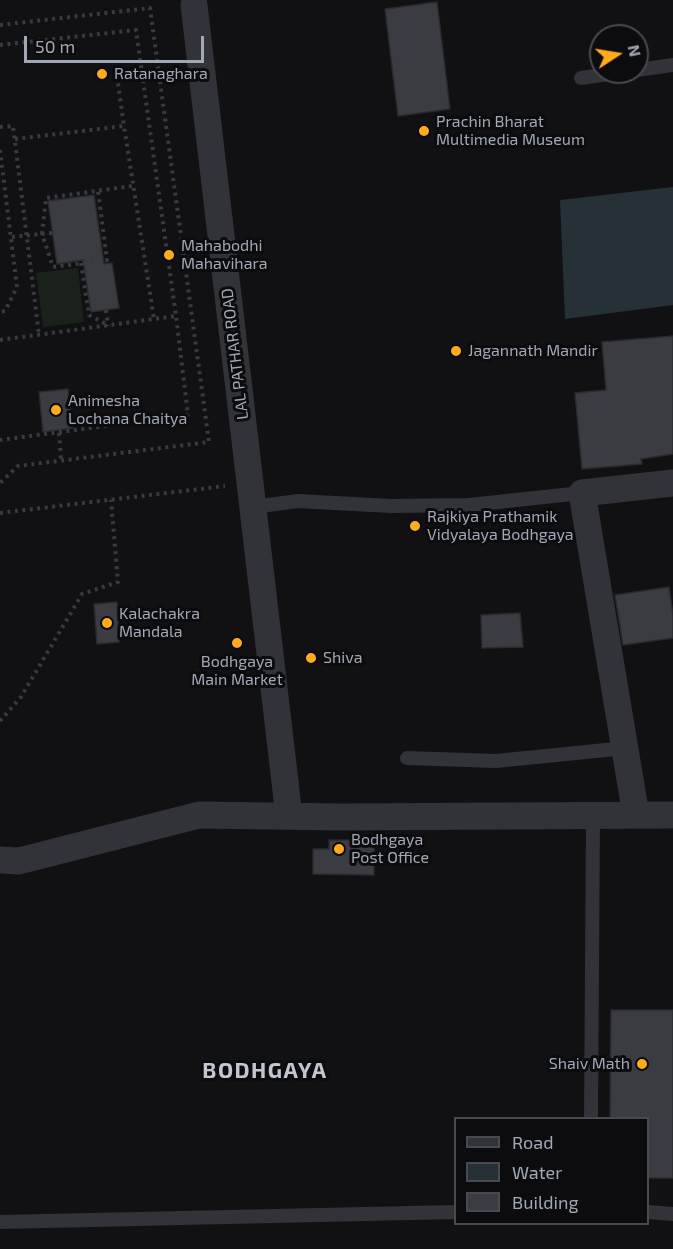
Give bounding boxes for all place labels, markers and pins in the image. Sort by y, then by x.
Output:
place label: Ratanaghara [114,64,208,84]
marker: Ratanaghara [95,67,109,81]
place label: Prachin Bharat Multimedia Museum [436,112,585,150]
marker: Prachin Bharat Multimedia Museum [417,124,431,138]
place label: Mahabodhi Mahavihara [181,236,268,274]
marker: Mahabodhi Mahavihara [162,248,176,262]
place label: Jagannath Mandir [468,341,598,361]
marker: Jagannath Mandir [449,344,463,358]
place label: Animesha Lochana Chaitya [68,391,187,429]
marker: Animesha Lochana Chaitya [49,403,63,417]
place label: Rajkiya Prathamik Vidyalaya Bodhgaya [427,507,574,545]
marker: Rajkiya Prathamik Vidyalaya Bodhgaya [408,519,422,533]
place label: Kalachakra Mandala [119,604,200,642]
marker: Kalachakra Mandala [100,616,114,630]
marker: Bodhgaya Main Market [230,636,244,650]
place label: Shiva [323,648,362,668]
marker: Shiva [304,651,318,665]
place label: Bodhgaya Main Market [191,652,283,690]
place label: Bodhgaya Post Office [351,830,429,868]
marker: Bodhgaya Post Office [332,842,346,856]
place label: Shaiv Math [549,1054,630,1074]
marker: Shaiv Math [635,1057,649,1071]

